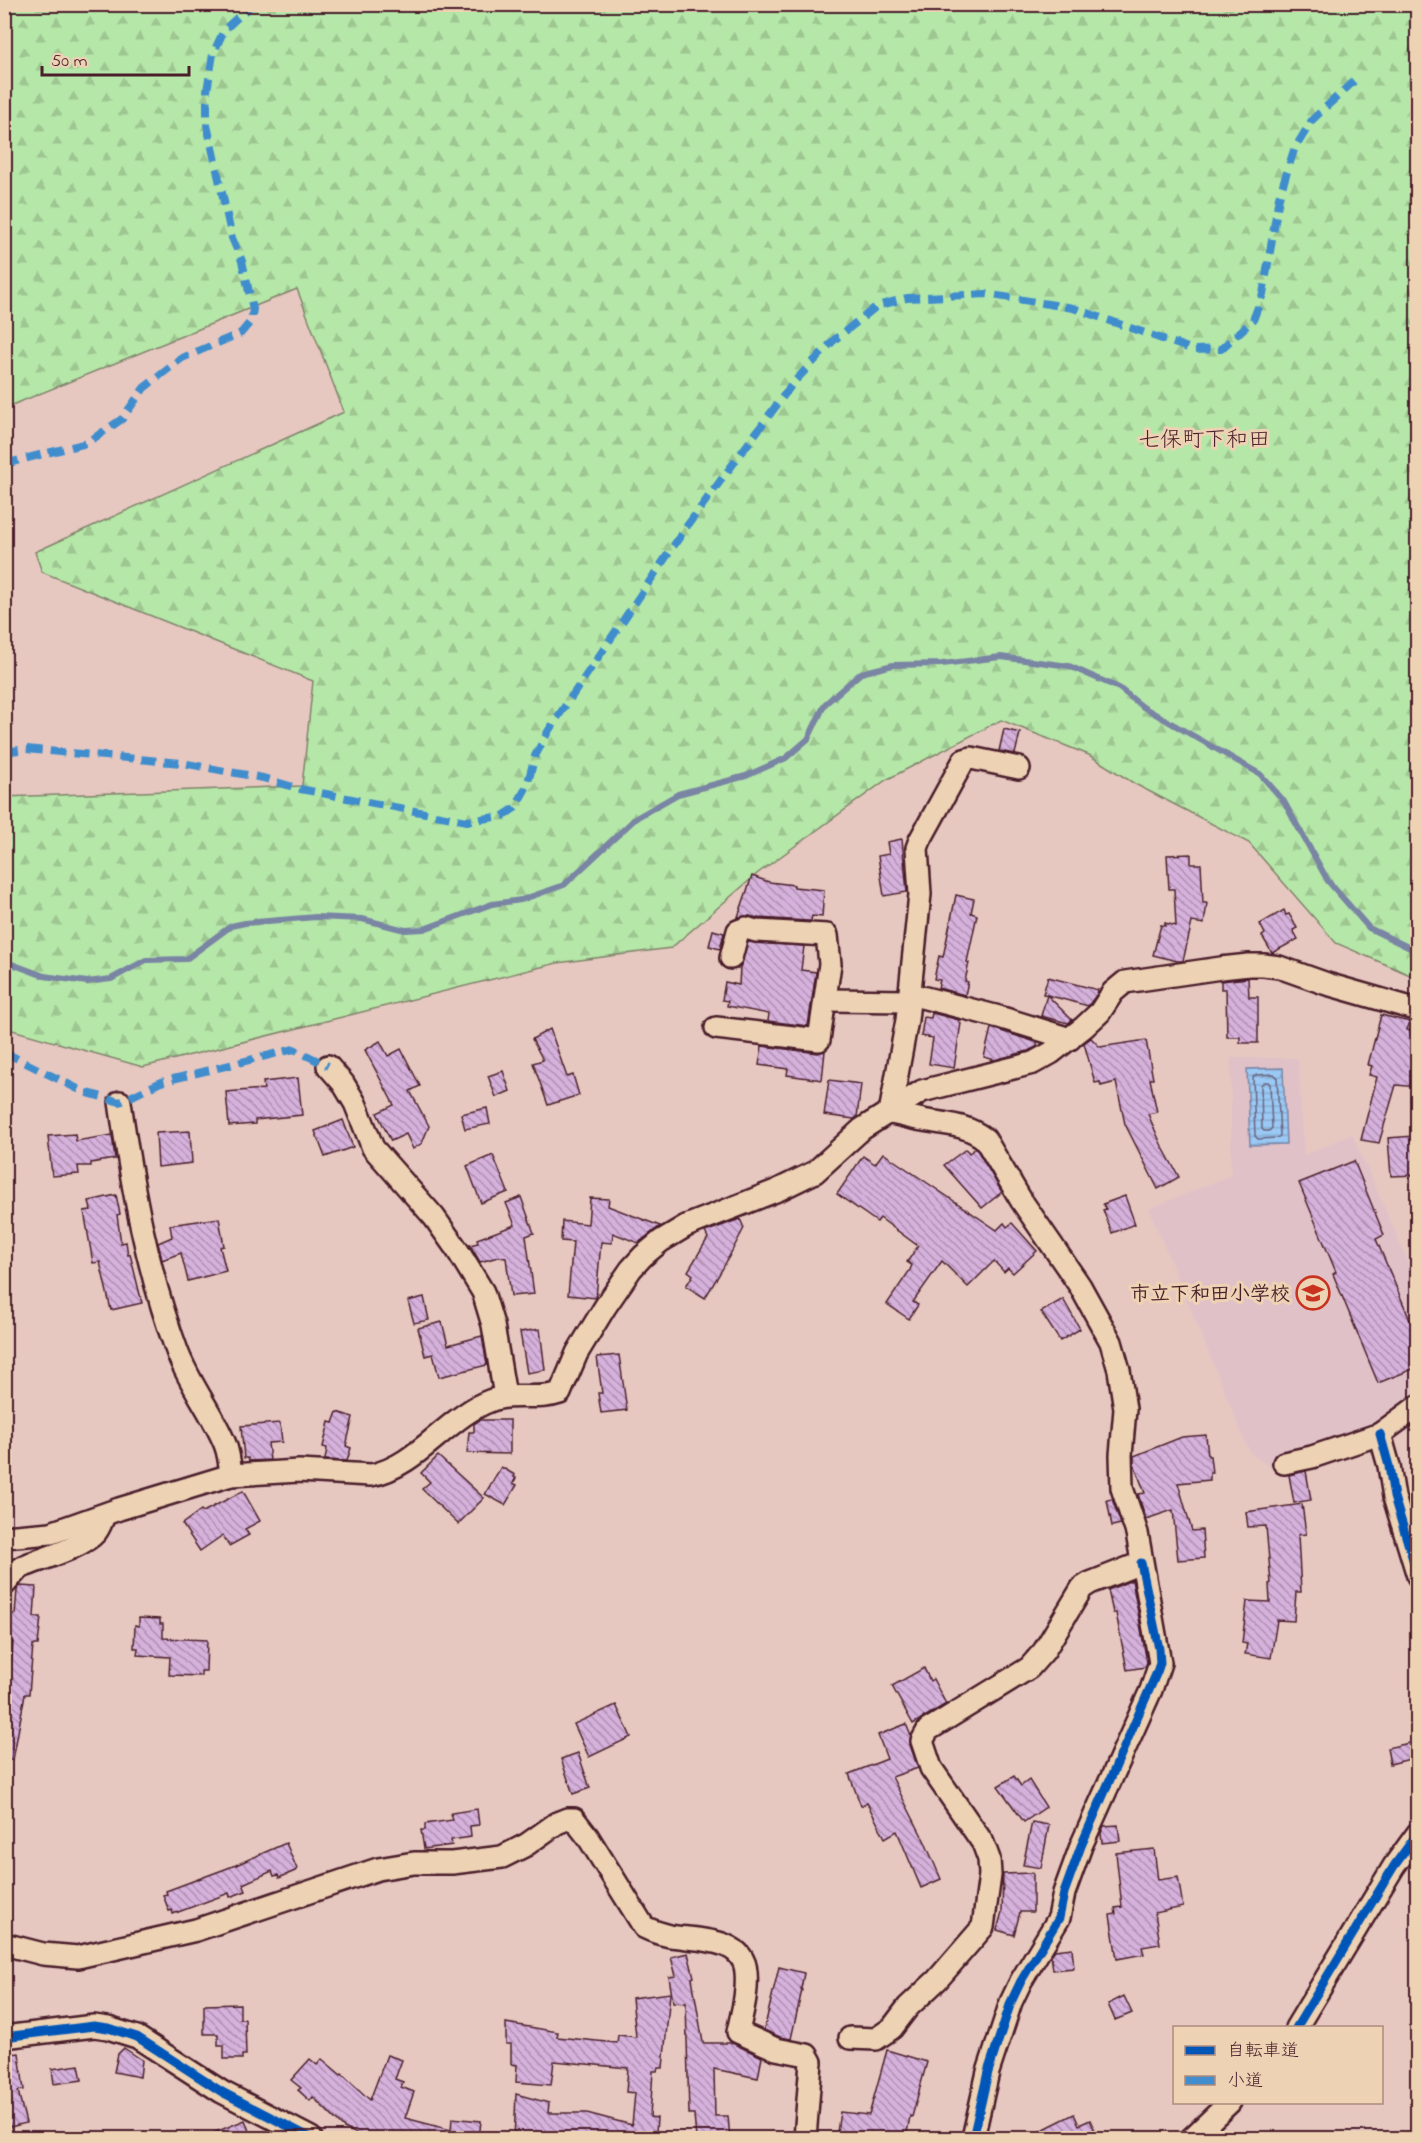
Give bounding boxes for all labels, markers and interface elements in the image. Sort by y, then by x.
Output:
scale bar [42,39,189,77]
text: 50 m [51,49,88,75]
district label: 七保町下和田 [1138,425,1270,457]
school or university icon: 市立下和田小学校 [1295,1275,1331,1311]
place label: 市立下和田小学校 [1130,1281,1290,1310]
legend [1173,2026,1383,2104]
text: 自転車道 [1227,2039,1299,2065]
text: 小道 [1227,2069,1263,2095]

